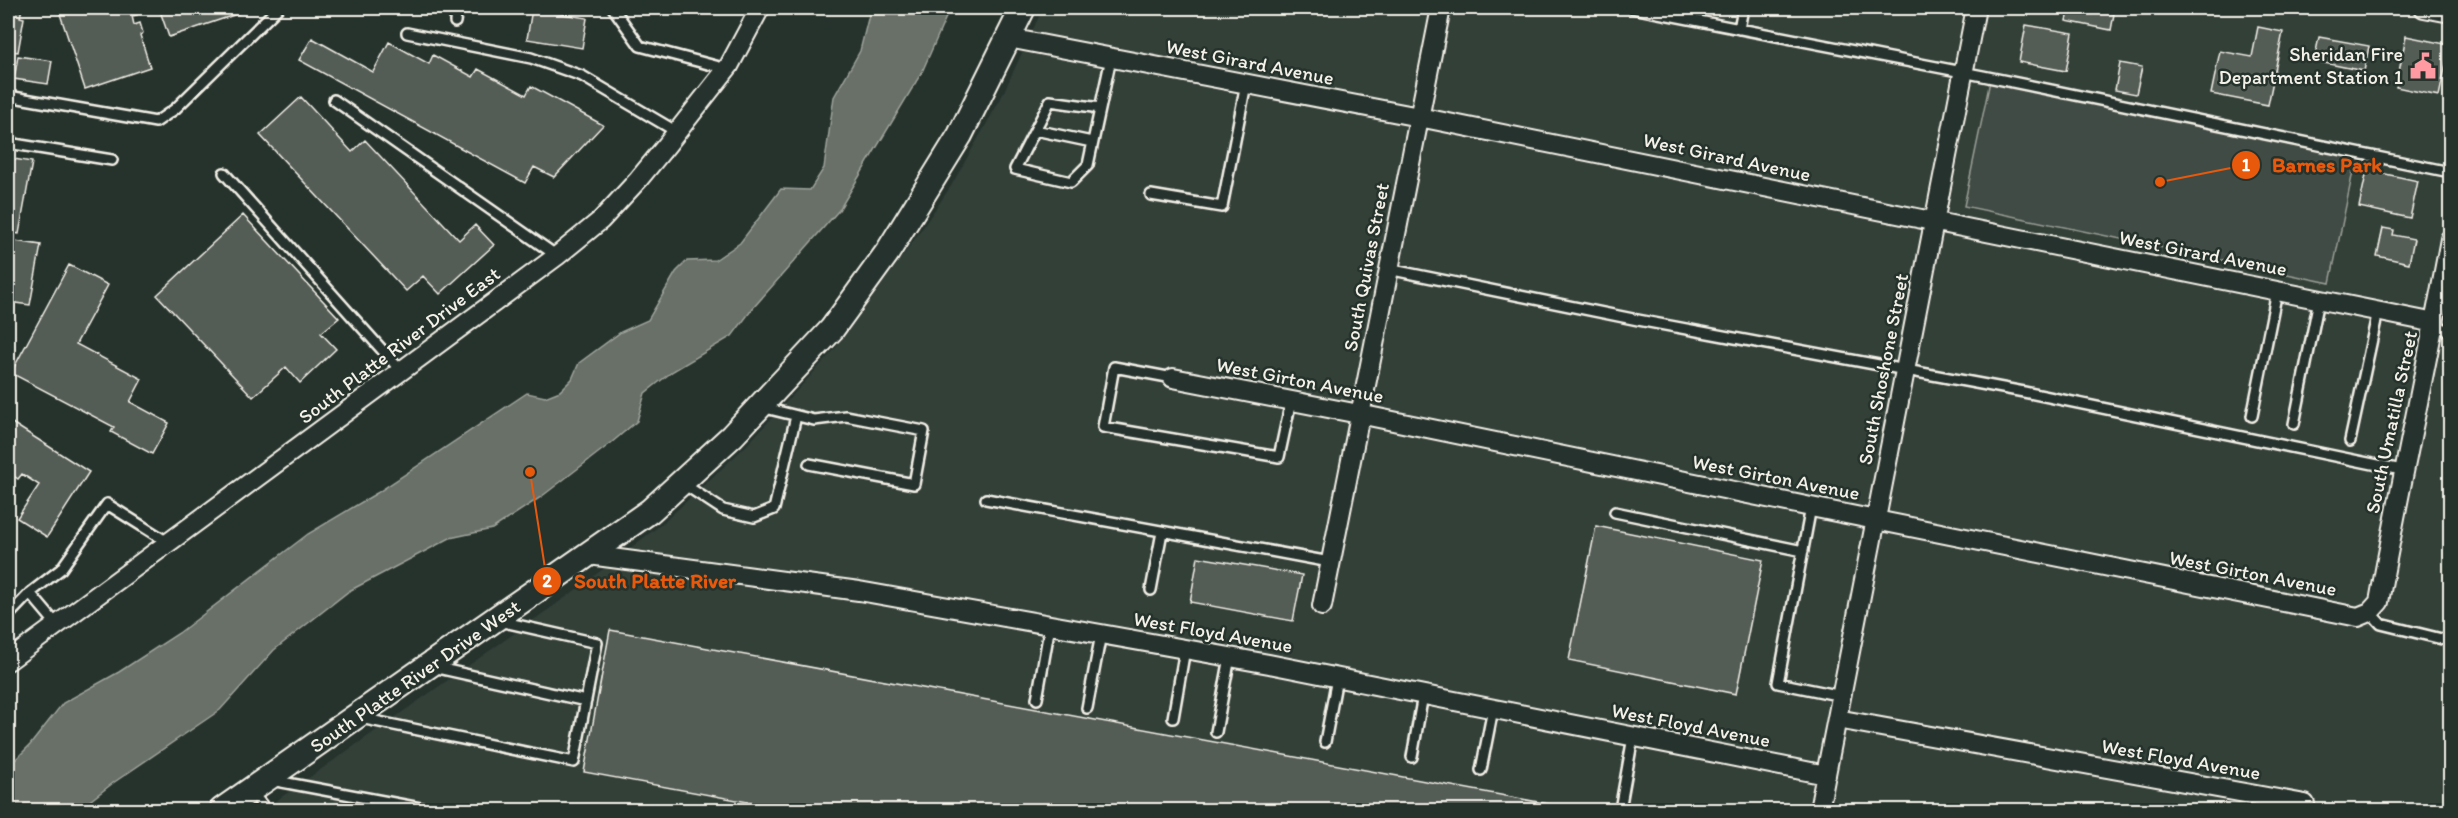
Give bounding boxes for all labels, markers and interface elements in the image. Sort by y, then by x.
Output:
street label: West Girard Avenue [1164,34,1336,90]
place label: Sheridan Fire Department Station 1 [2219,42,2403,89]
public building icon: Sheridan Fire Department Station 1 [2408,51,2438,81]
street label: West Girard Avenue [1641,128,1813,186]
callout: Barnes Park [2231,145,2394,184]
text: Barnes Park [2272,152,2382,177]
text: 1 [2242,154,2251,176]
street label: South Quivas Street [1338,181,1394,353]
street label: West Girard Avenue [2117,225,2289,281]
street label: South Platte River Drive East [293,261,505,429]
street label: South Shoshone Street [1853,271,1913,467]
street label: South Umatilla Street [2360,328,2422,516]
street label: West Girton Avenue [1214,352,1386,408]
street label: West Girton Avenue [1690,449,1862,505]
street label: West Girton Avenue [2167,545,2339,601]
callout: South Platte River [532,562,748,601]
text: South Platte River [574,568,737,593]
text: 2 [542,570,552,592]
street label: South Platte River Drive West [305,594,525,758]
street label: West Floyd Avenue [1132,606,1294,658]
street label: West Floyd Avenue [1610,698,1772,752]
street label: West Floyd Avenue [2100,733,2262,785]

